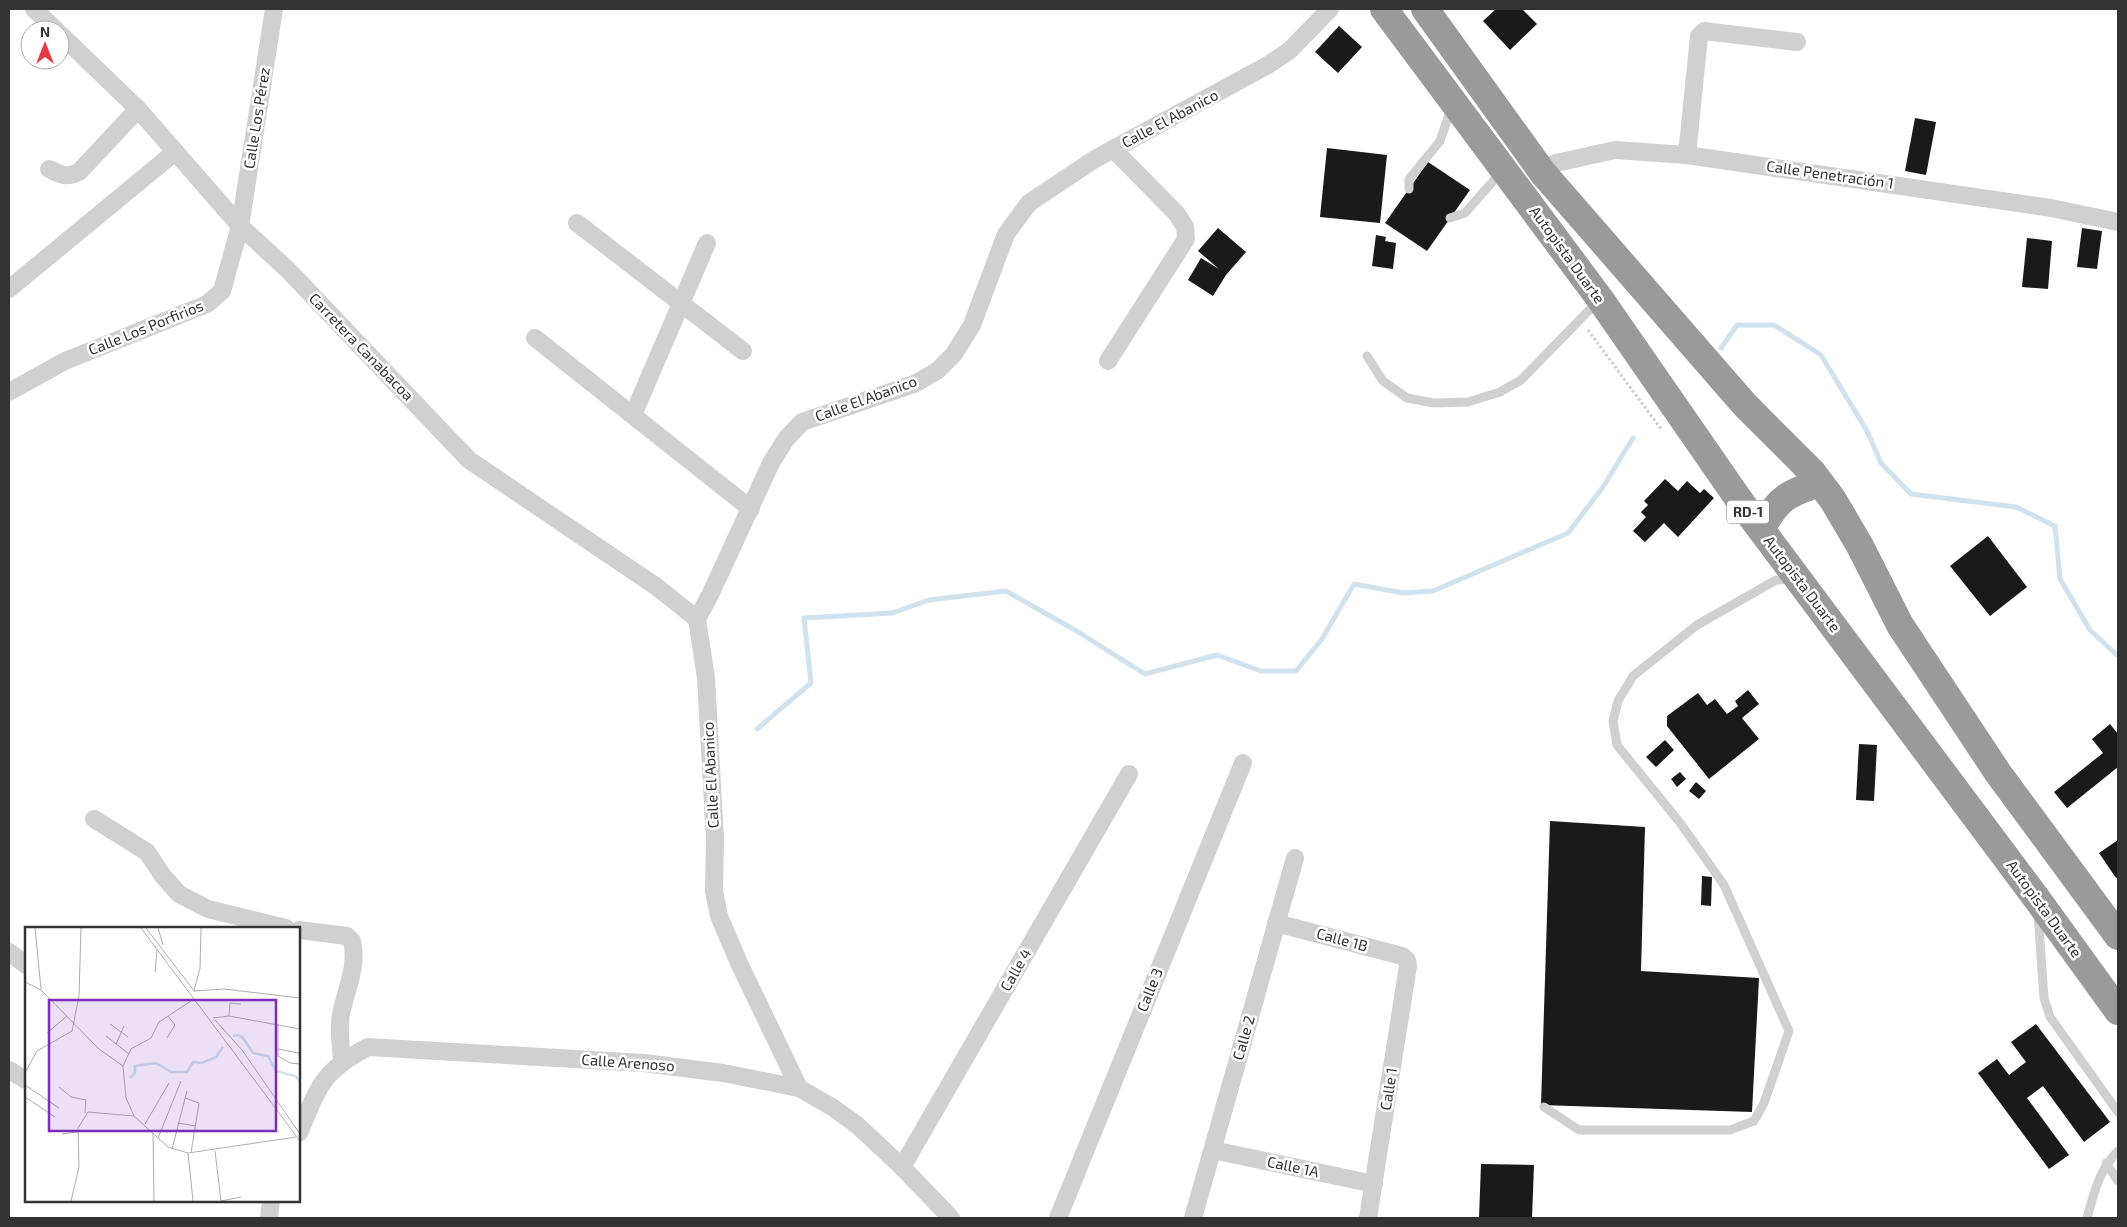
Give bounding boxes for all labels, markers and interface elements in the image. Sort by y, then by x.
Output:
north arrow [20,20,70,70]
text: N [40,23,50,40]
street label: Calle Los Pérez [239,66,273,170]
street label: Calle El Abanico [1118,85,1221,151]
street label: Calle Penetración 1 [1765,156,1895,192]
street label: Autopista Duarte [1526,202,1609,307]
street label: Carretera Canabacoa [306,289,418,404]
street label: Calle Los Porfirios [85,296,206,358]
street label: Calle El Abanico [812,371,919,425]
road number: RD-1 [1727,501,1769,524]
street label: Autopista Duarte [1761,532,1845,635]
street label: Calle El Abanico [698,721,722,829]
street label: Autopista Duarte [2003,856,2086,961]
street label: Calle 1B [1315,924,1370,955]
inset map [25,927,300,1202]
street label: Calle 4 [996,945,1035,994]
street label: Calle 3 [1132,965,1166,1014]
street label: Calle 2 [1228,1013,1258,1062]
street label: Calle Arenoso [581,1050,675,1074]
street label: Calle 1 [1376,1066,1400,1112]
street label: Calle 1A [1266,1152,1321,1180]

